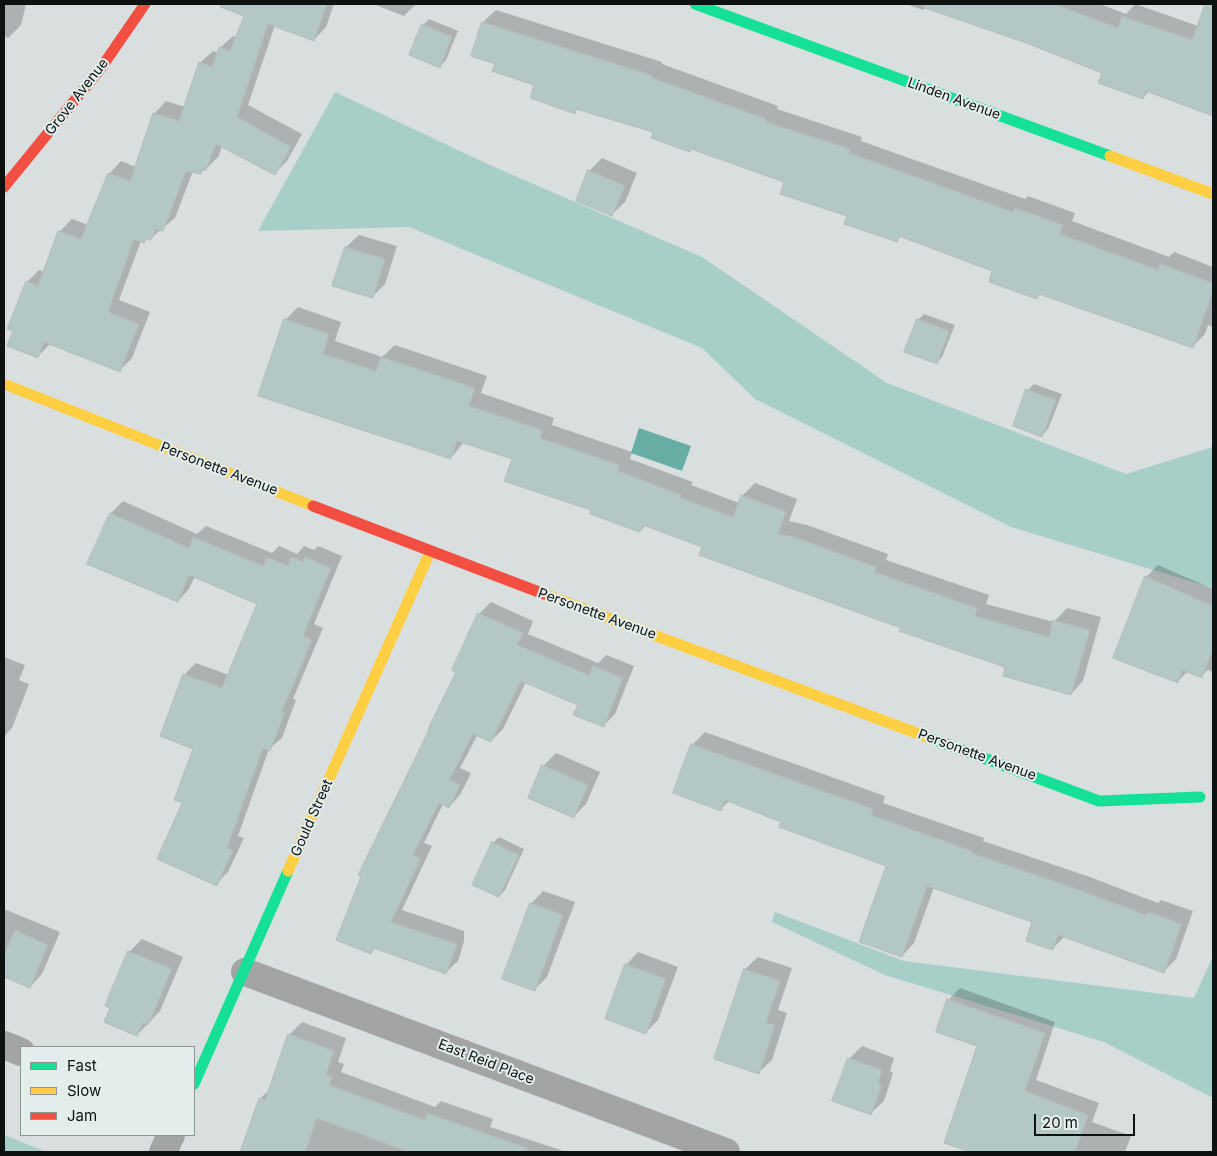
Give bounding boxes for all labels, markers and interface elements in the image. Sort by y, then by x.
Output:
street label: Grove Avenue [42,55,112,139]
street label: Linden Avenue [905,74,1003,124]
street label: Personette Avenue [158,439,280,499]
street label: Personette Avenue [536,585,658,643]
street label: Personette Avenue [916,726,1038,784]
street label: Gould Street [288,777,336,859]
street label: East Reid Place [436,1036,536,1088]
legend [20,1046,195,1136]
text: Fast [67,1056,97,1075]
text: Slow [67,1081,101,1100]
scale bar [1037,1104,1138,1136]
text: Jam [67,1106,97,1125]
text: 20 m [1042,1113,1078,1132]

